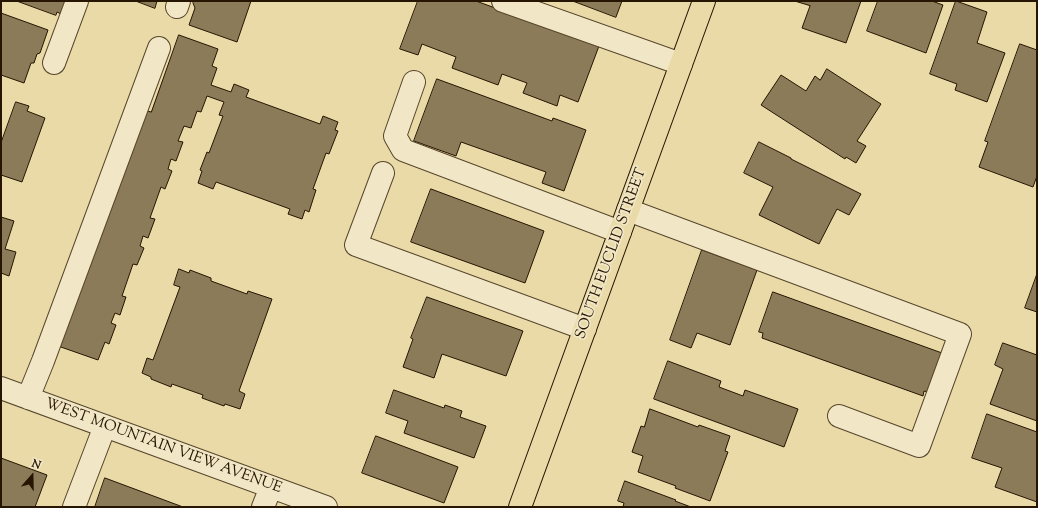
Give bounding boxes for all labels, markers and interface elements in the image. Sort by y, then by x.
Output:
street label: SOUTH EUCLID STREET [573,166,651,342]
street label: WEST MOUNTAIN VIEW AVENUE [42,396,284,498]
north arrow [12,456,52,496]
text: N [29,456,43,474]

